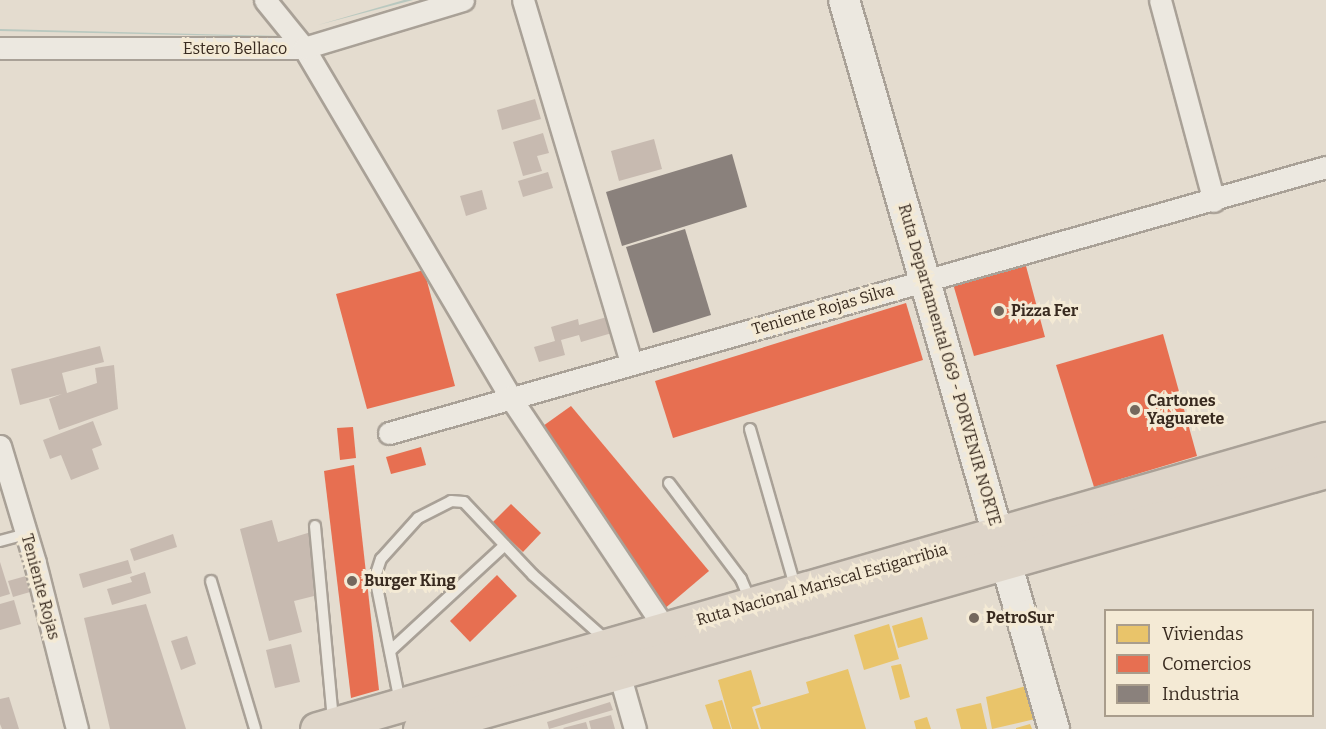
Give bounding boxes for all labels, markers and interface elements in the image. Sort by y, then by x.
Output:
street label: Estero Bellaco [183,39,287,59]
street label: Ruta Departamental 069 - PORVENIR NORTE [894,202,1004,528]
street label: Teniente Rojas Silva [750,281,896,339]
place label: Pizza Fer [1011,301,1078,321]
marker: Pizza Fer [992,304,1006,318]
place label: Cartones Yaguarete [1147,391,1224,429]
marker: Cartones Yaguarete [1128,403,1142,417]
street label: Teniente Rojas [17,532,63,642]
street label: Ruta Nacional Mariscal Estigarribia [694,540,950,630]
place label: Burger King [364,571,456,591]
marker: Burger King [345,574,359,588]
place label: PetroSur [986,608,1054,628]
legend [1104,609,1314,717]
marker: PetroSur [967,611,981,625]
text: Viviendas [1162,623,1244,645]
text: Comercios [1162,653,1251,675]
text: Industria [1162,683,1239,705]

